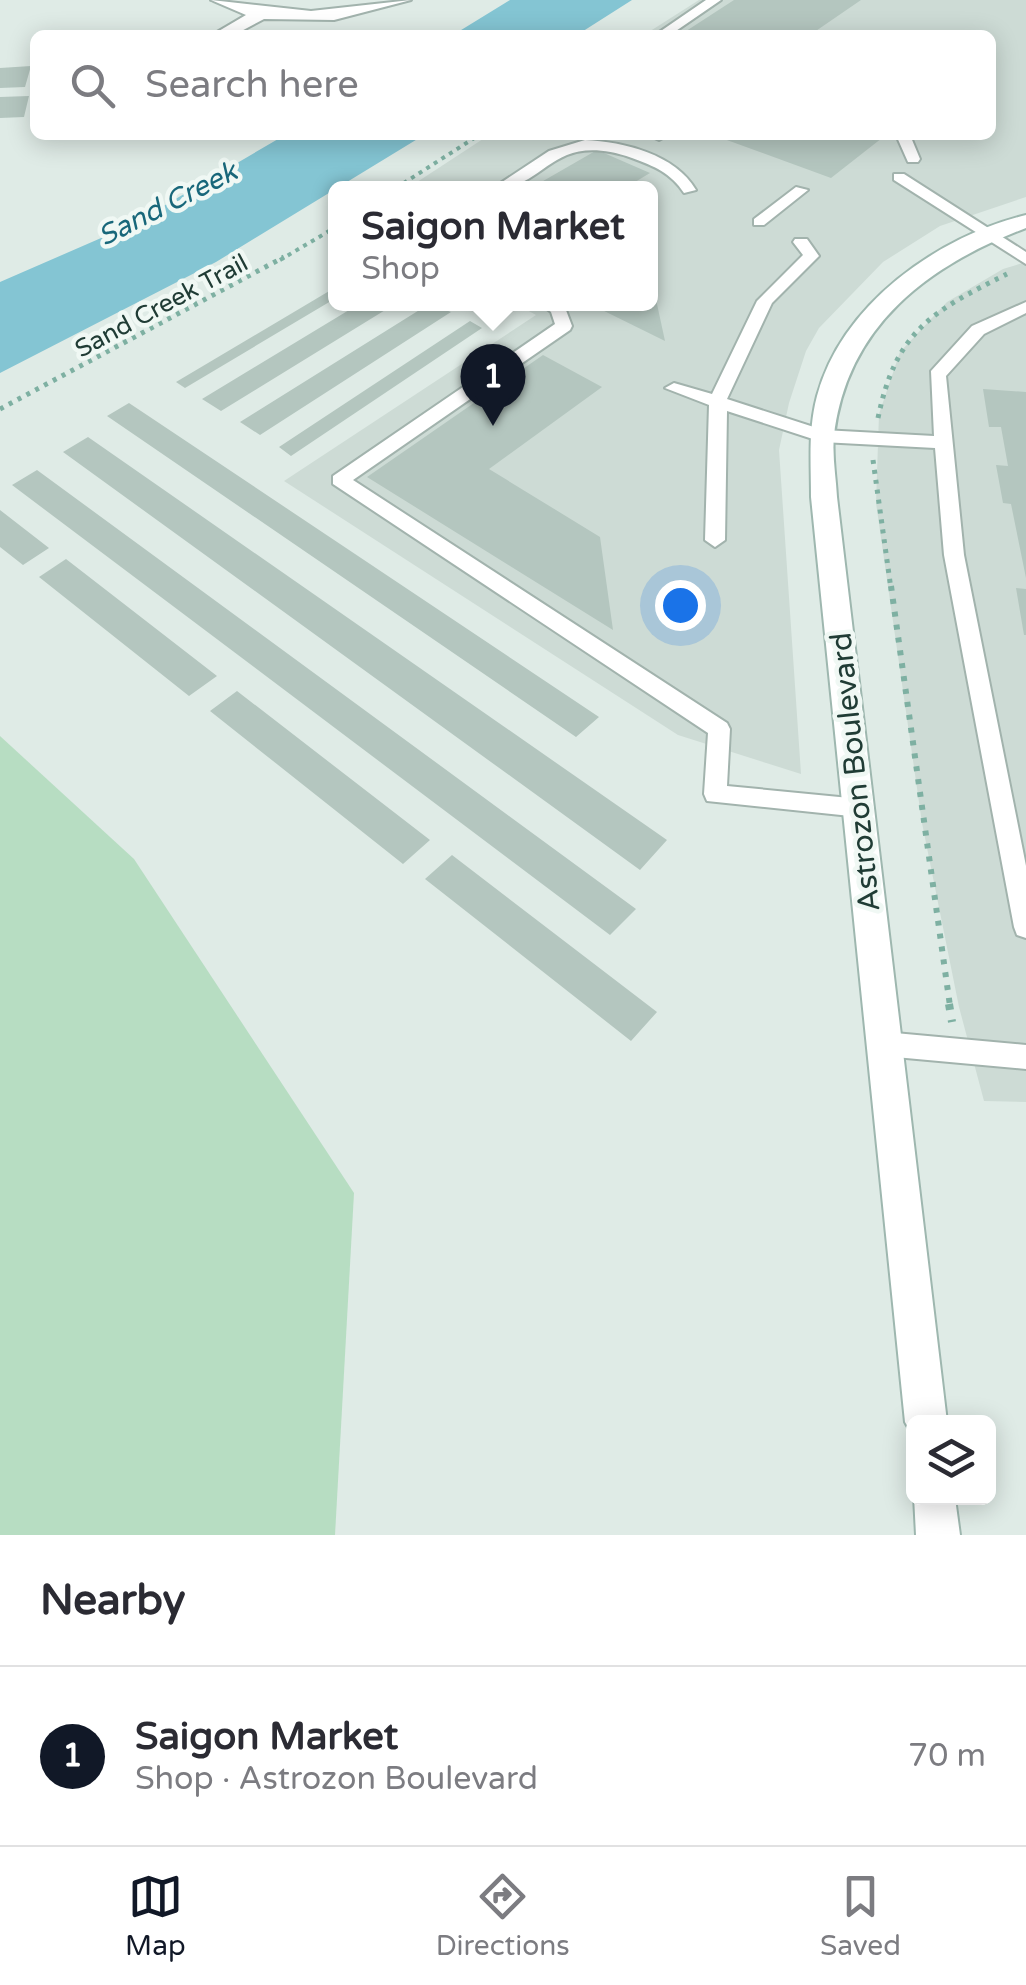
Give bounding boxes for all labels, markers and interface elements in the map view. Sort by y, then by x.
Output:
search box [30,30,996,140]
icon: search [65,58,120,113]
text: Search here [145,62,359,108]
water label: Sand Creek [92,154,244,253]
popup [328,181,658,311]
text: Saigon Market [361,204,625,250]
street label: Sand Creek Trail [70,248,253,364]
text: Shop [361,250,440,288]
pin: 1 [460,344,526,426]
your location [655,580,706,631]
street label: Astrozon Boulevard [822,630,889,913]
map controls [906,1415,996,1505]
button: layers [906,1415,996,1505]
text: Nearby [40,1575,185,1626]
text: Saigon Market [135,1714,398,1760]
text: 1 [62,1737,83,1775]
text: 70 m [908,1737,986,1775]
text: Shop · Astrozon Boulevard [135,1760,538,1798]
tab: Map [125,1869,186,1963]
tab: Directions [436,1869,570,1963]
tab: Saved [820,1869,901,1963]

